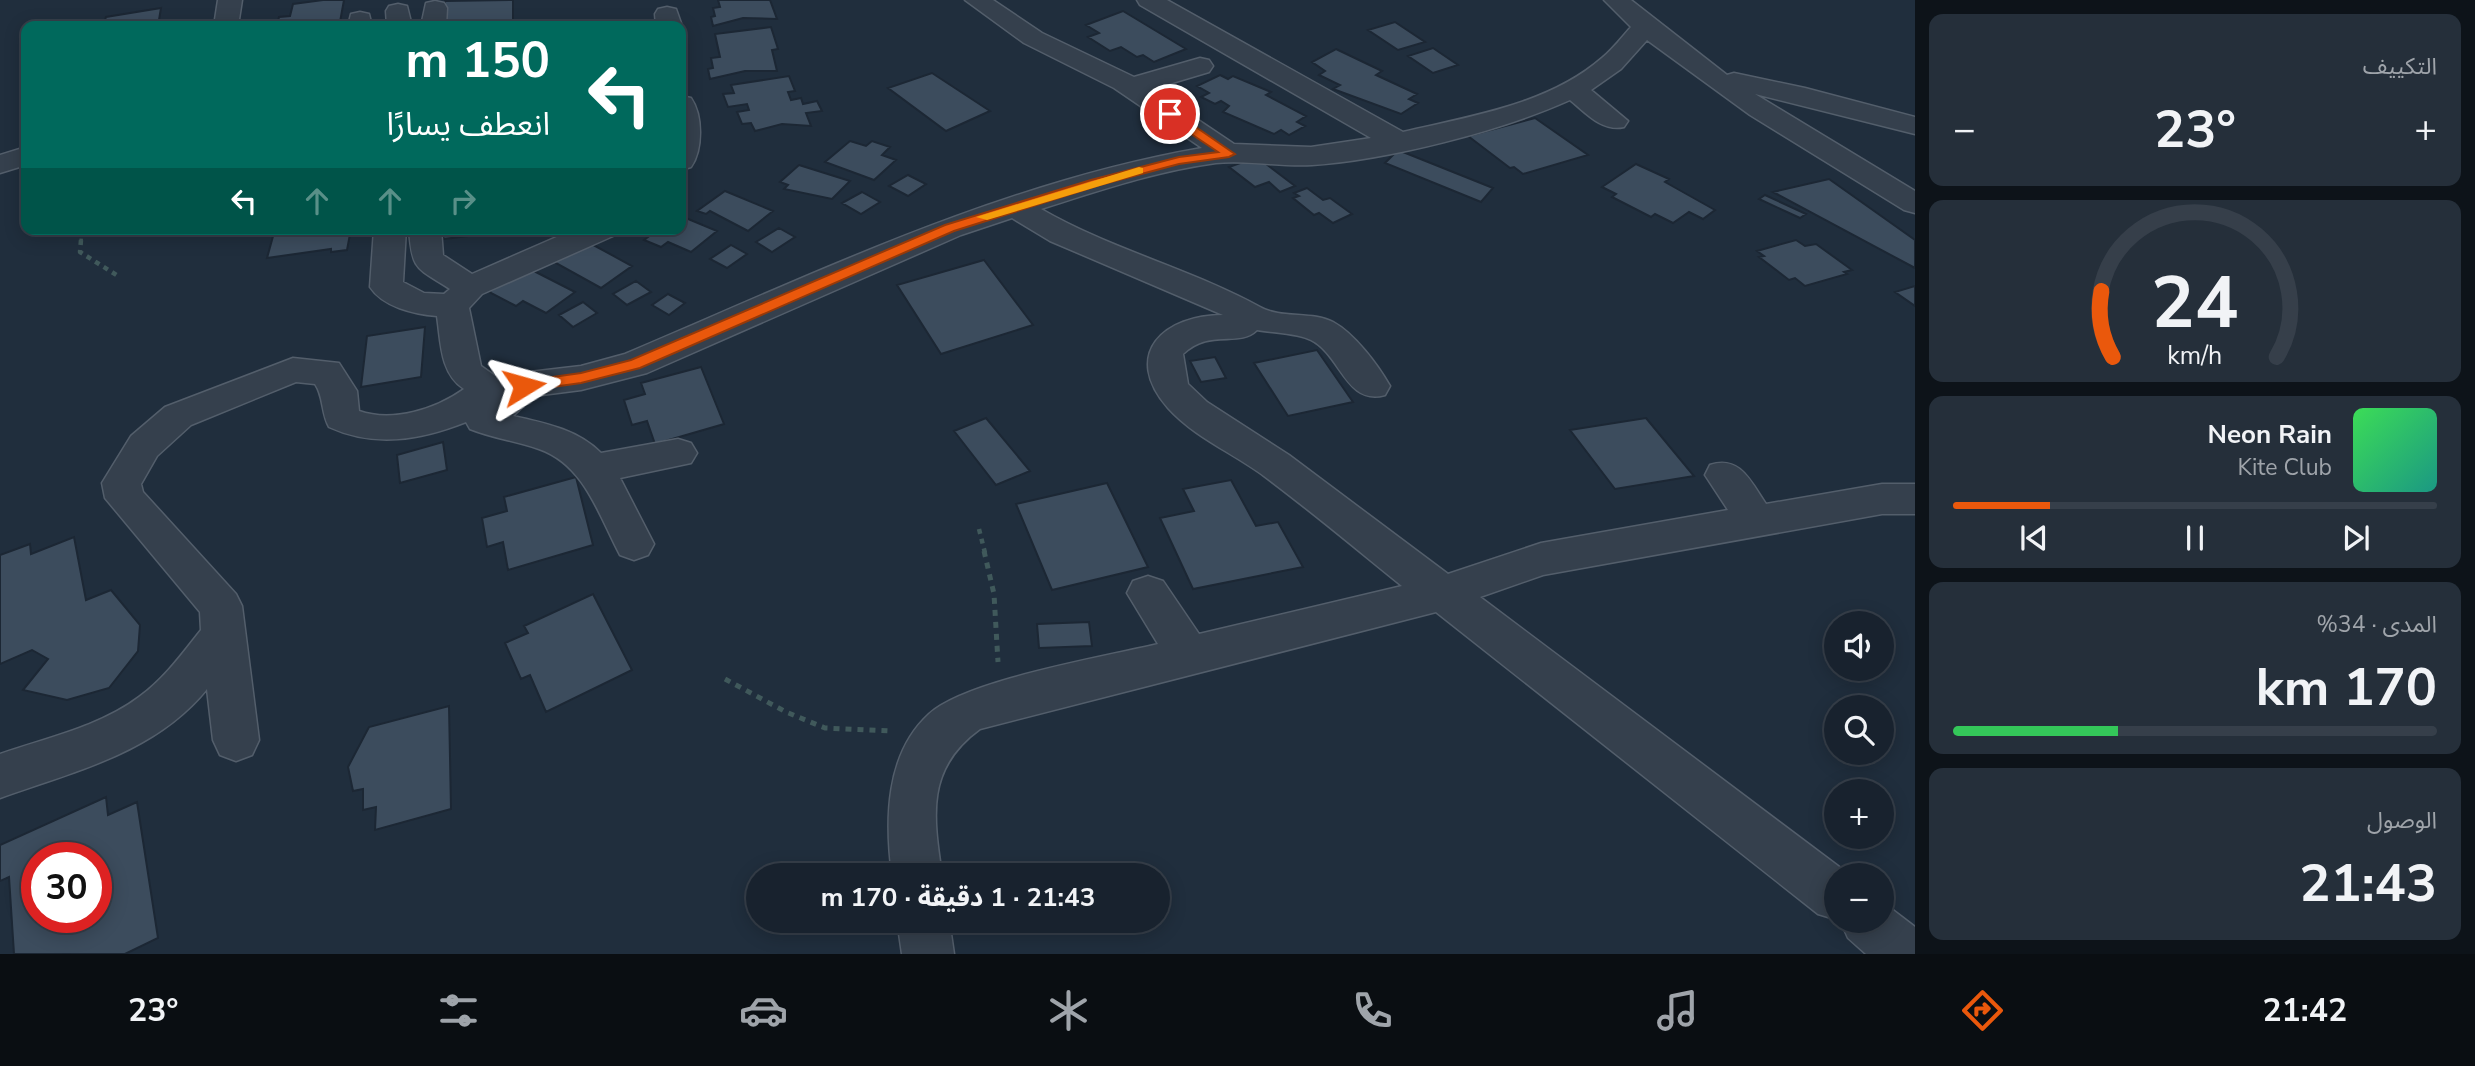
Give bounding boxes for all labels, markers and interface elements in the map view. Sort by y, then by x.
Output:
text: 150 m [406,27,550,94]
icon: left [574,49,665,140]
text: التكييف [2363,51,2437,82]
pin [1140,84,1200,144]
text: 23° [2154,94,2236,165]
icon: arrive [1151,95,1189,133]
text: انعطف يسارًا [386,103,550,146]
text: − [1953,104,1976,155]
text: + [2414,104,2437,155]
icon: left [225,182,263,220]
icon: ahead [298,182,336,220]
icon: ahead [371,182,409,220]
icon: right [444,182,482,220]
text: 24 [2151,253,2239,353]
text: km/h [2167,339,2223,373]
position arrow [487,349,561,423]
text: Neon Rain [2207,417,2332,452]
text: Kite Club [2238,452,2332,483]
icon: previous [2015,519,2053,557]
icon: pause [2176,519,2214,557]
icon: next [2337,519,2375,557]
text: المدى · 34% [2316,609,2437,640]
map controls [1824,611,1894,933]
button: sound [1824,611,1894,681]
text: 170 km [2256,652,2437,723]
button: search [1824,695,1894,765]
button: + [1824,779,1894,849]
text: الوصول [2367,805,2437,836]
speed limit sign: 30 [21,842,112,933]
text: 21:43 [2299,848,2437,919]
button: − [1824,863,1894,933]
text: 21:43 · 1 دقيقة · 170 m [821,880,1095,915]
icon: filters [434,986,483,1035]
icon: car [739,986,788,1035]
icon: climate [1044,986,1093,1035]
icon: phone [1348,986,1397,1035]
icon: music [1653,986,1702,1035]
icon: directions [1958,986,2007,1035]
text: 23° [128,989,178,1032]
text: 21:42 [2262,989,2347,1032]

